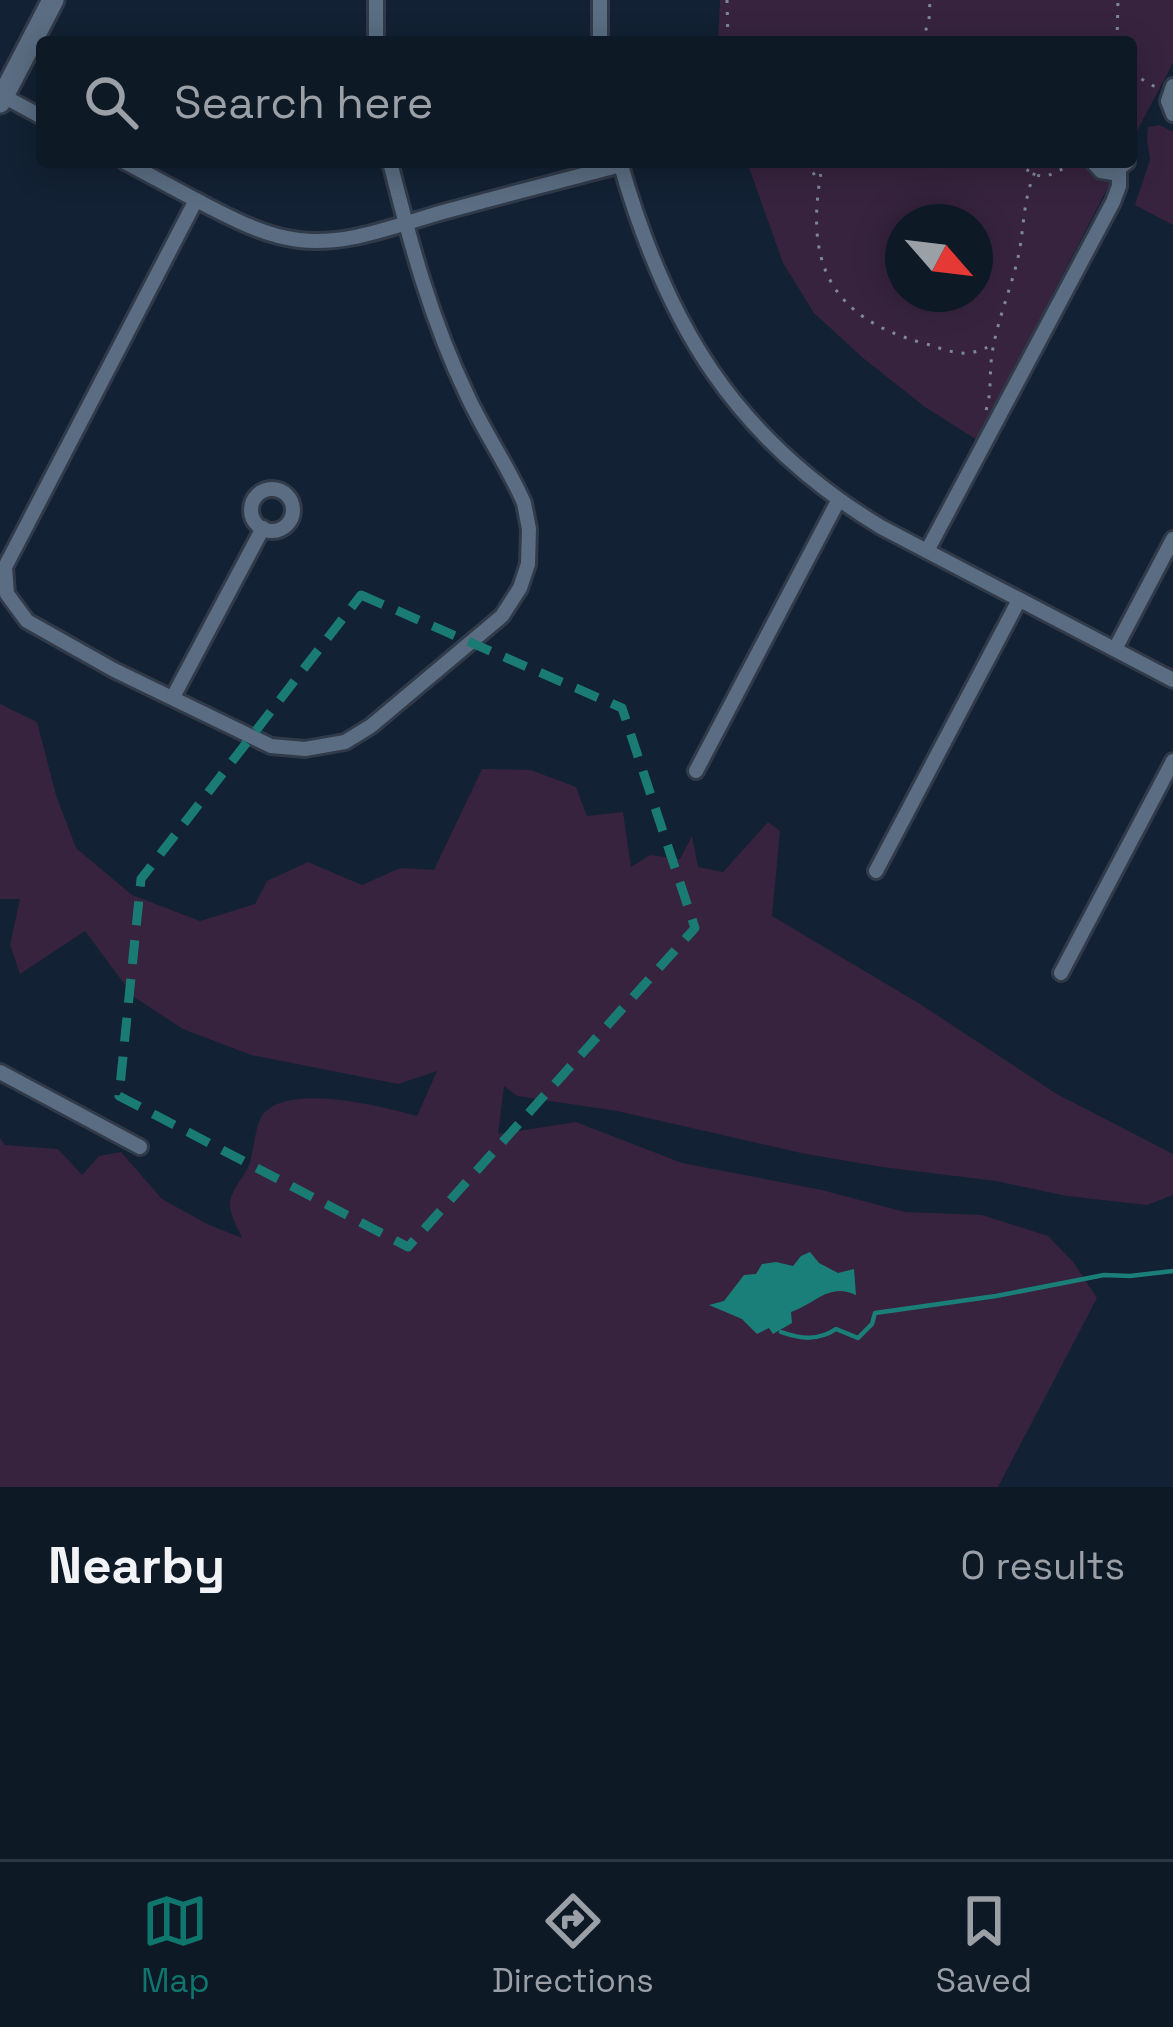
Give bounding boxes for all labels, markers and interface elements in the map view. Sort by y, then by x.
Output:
search box [36,36,1137,168]
icon: search [78,69,144,135]
text: Search here [174,74,433,131]
north arrow [885,204,993,312]
text: Nearby [48,1533,225,1598]
text: 0 results [960,1541,1125,1590]
tab: Map [141,1888,210,2002]
tab: Directions [492,1888,654,2002]
tab: Saved [936,1888,1032,2002]

